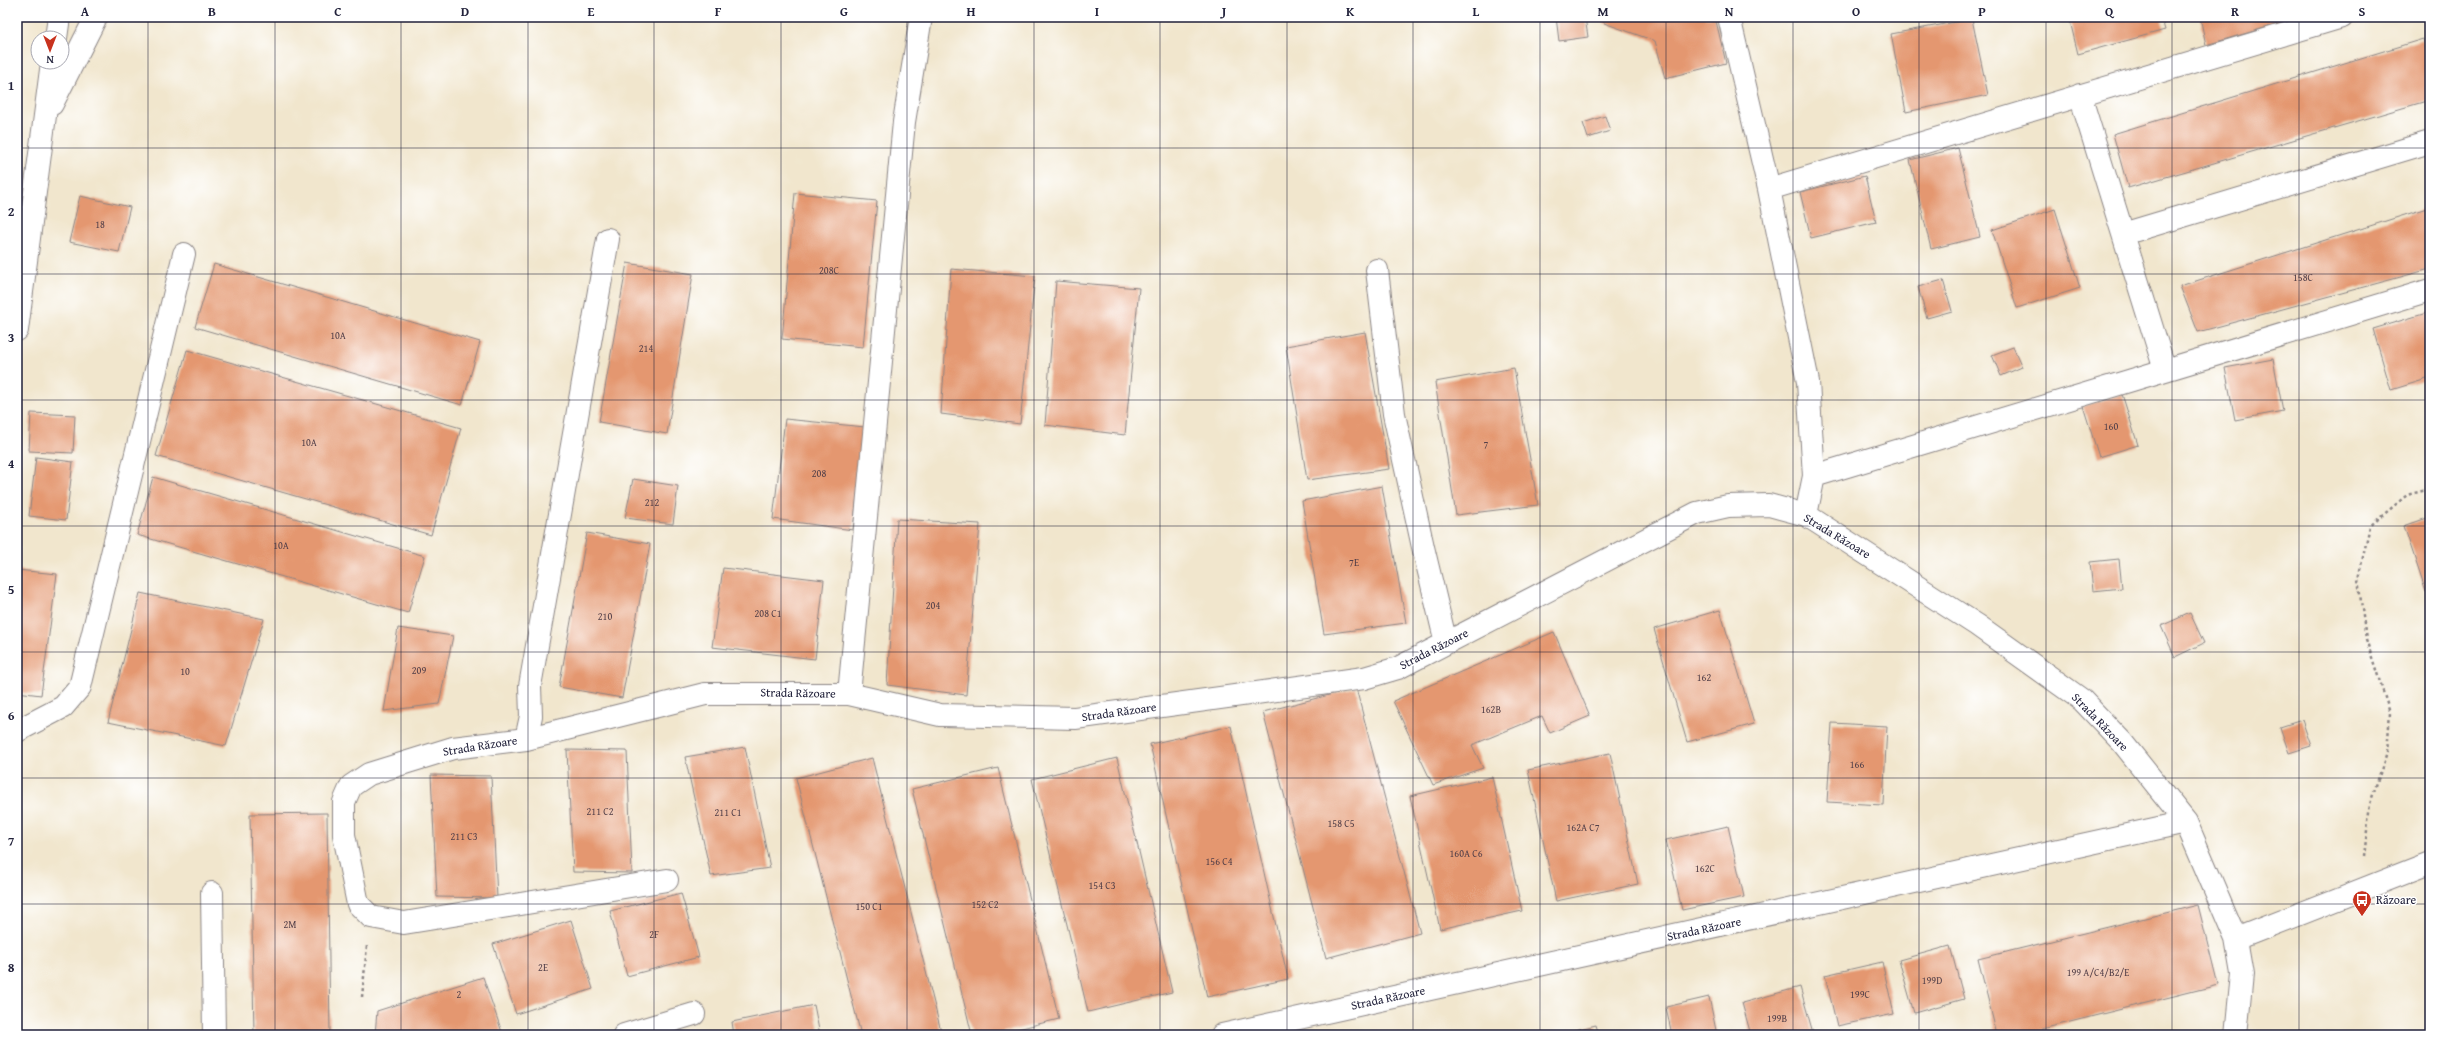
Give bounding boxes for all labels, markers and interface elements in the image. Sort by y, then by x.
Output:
text: A [81,2,90,21]
text: B [208,2,216,21]
text: C [334,2,342,21]
text: D [461,2,469,21]
text: E [588,2,595,21]
text: F [715,2,722,21]
text: G [840,2,848,21]
text: H [966,2,976,21]
text: I [1095,2,1099,21]
text: J [1220,2,1227,21]
text: K [1346,2,1355,21]
text: L [1473,2,1480,21]
text: M [1597,2,1609,21]
text: N [1725,2,1734,21]
text: O [1852,2,1860,21]
text: P [1978,2,1986,21]
text: Q [2105,2,2115,21]
text: R [2231,2,2240,21]
text: S [2359,2,2366,21]
north arrow [30,30,70,70]
text: N [46,52,54,68]
text: 1 [8,76,14,95]
text: 2 [8,202,15,221]
house number: 18 [95,217,105,232]
house number: 208C [819,263,839,278]
house number: 158C [2293,270,2313,285]
text: 3 [8,328,14,347]
house number: 10A [330,328,346,343]
house number: 214 [639,341,653,356]
house number: 160 [2104,419,2118,434]
house number: 10A [301,435,317,450]
house number: 7 [1484,437,1489,452]
text: 4 [8,454,15,473]
house number: 208 [812,466,826,481]
house number: 212 [645,495,659,510]
street label: Strada Răzoare [1801,509,1874,562]
house number: 10A [273,538,289,553]
house number: 7E [1349,555,1359,570]
text: 5 [8,580,15,599]
house number: 204 [926,598,940,613]
house number: 208 C1 [755,606,782,621]
house number: 210 [598,609,612,624]
street label: Strada Răzoare [1396,624,1472,673]
house number: 209 [412,663,426,678]
house number: 10 [180,664,190,679]
house number: 162 [1697,670,1711,685]
street label: Strada Răzoare [760,683,836,702]
street label: Strada Răzoare [2068,689,2133,755]
street label: Strada Răzoare [1080,698,1158,725]
house number: 162B [1481,702,1501,717]
text: 6 [8,706,15,725]
street label: Strada Răzoare [441,731,519,760]
house number: 166 [1850,757,1864,772]
house number: 211 C2 [587,804,614,819]
house number: 211 C1 [715,805,742,820]
house number: 158 C5 [1328,816,1355,831]
house number: 162A C7 [1567,820,1600,835]
house number: 211 C3 [451,829,478,844]
text: 7 [8,832,15,851]
house number: 160A C6 [1450,846,1483,861]
house number: 156 C4 [1206,854,1233,869]
house number: 162C [1695,861,1715,876]
house number: 154 C3 [1089,878,1116,893]
bus stop icon: Răzoare [2351,889,2373,917]
place label: Răzoare [2376,891,2416,908]
house number: 152 C2 [972,897,999,912]
house number: 150 C1 [856,899,883,914]
street label: Strada Răzoare [1665,912,1743,945]
house number: 2M [283,917,297,932]
house number: 2F [649,927,659,942]
text: 8 [8,958,15,977]
house number: 2E [538,960,548,975]
house number: 199 A/C4/B2/E [2067,965,2129,980]
house number: 199D [1922,973,1942,988]
street label: Strada Răzoare [1349,981,1427,1014]
house number: 2 [457,987,462,1002]
house number: 199C [1850,987,1870,1002]
house number: 199B [1767,1011,1787,1026]

